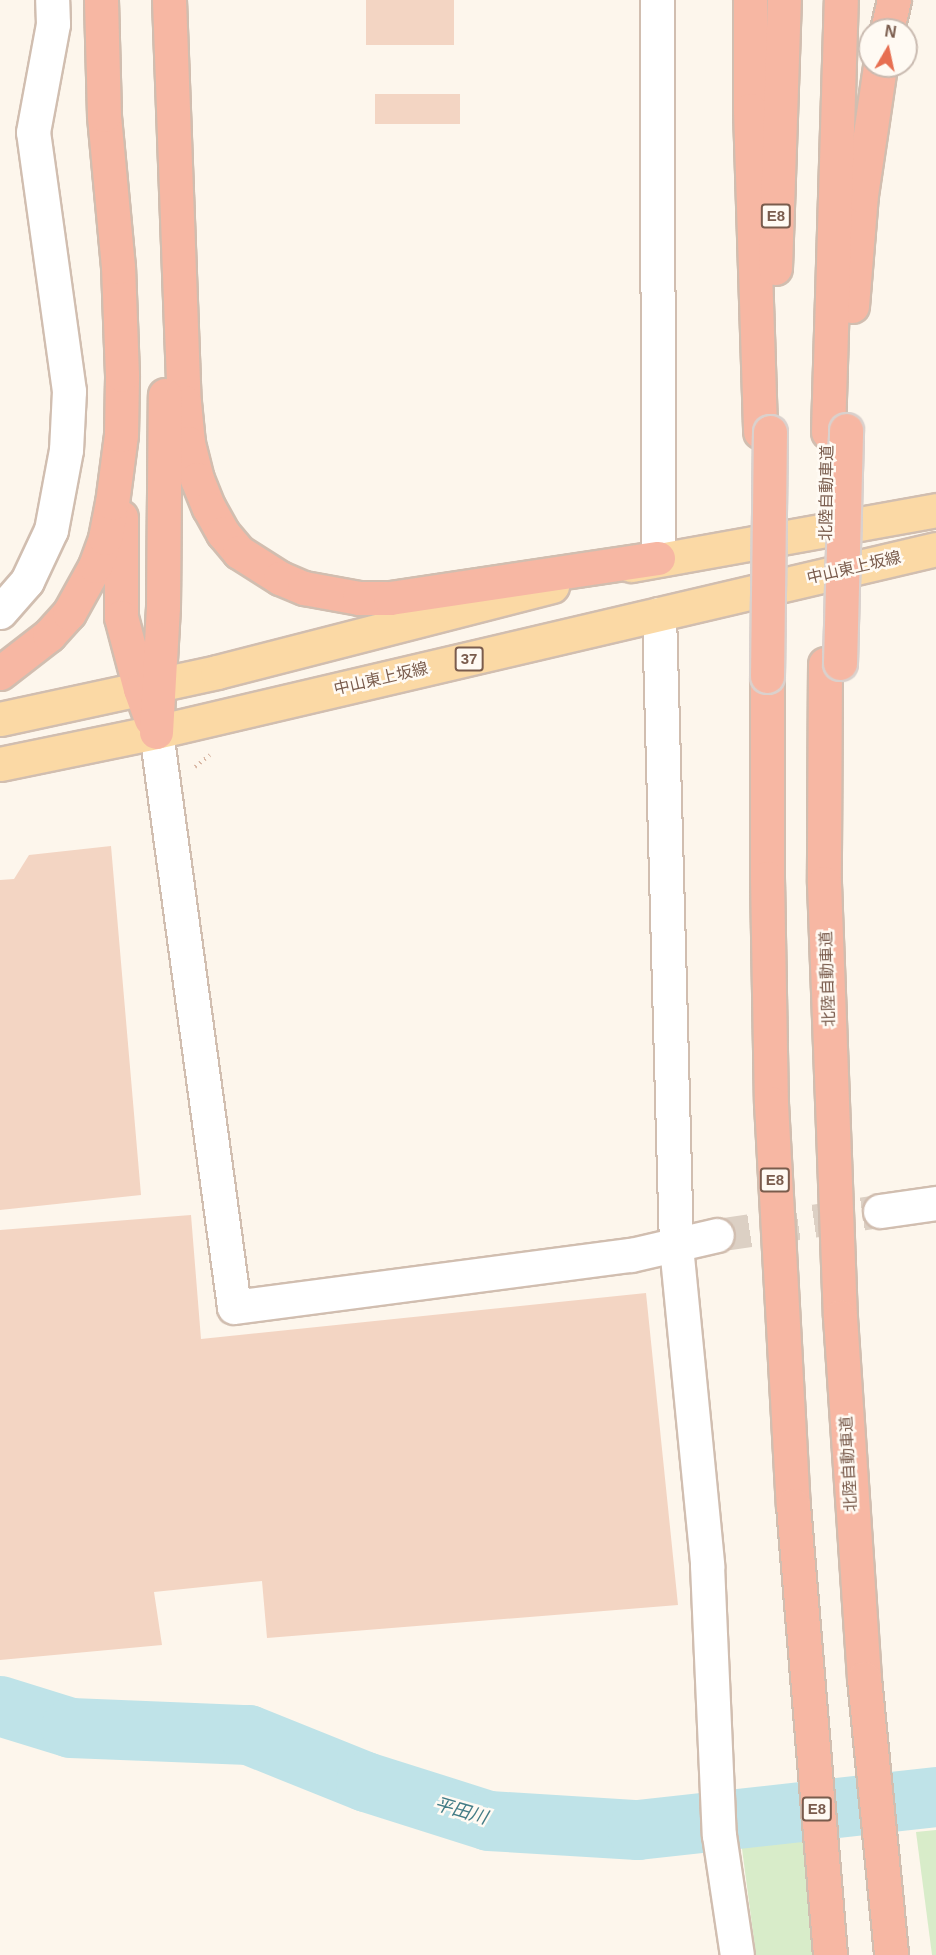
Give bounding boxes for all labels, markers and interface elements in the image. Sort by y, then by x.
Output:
north arrow [858,18,918,78]
text: N [884,22,898,41]
road number: E8 [760,204,792,228]
street label: 北陸自動車道 [817,445,837,541]
street label: 中山東上坂線 [805,548,903,588]
road number: 37 [454,647,484,671]
street label: 中山東上坂線 [332,659,430,699]
street label: 北陸自動車道 [817,931,839,1027]
road number: E8 [758,1168,792,1192]
street label: 北陸自動車道 [837,1416,861,1512]
water label: 平田川 [432,1793,490,1829]
road number: E8 [800,1797,834,1821]

